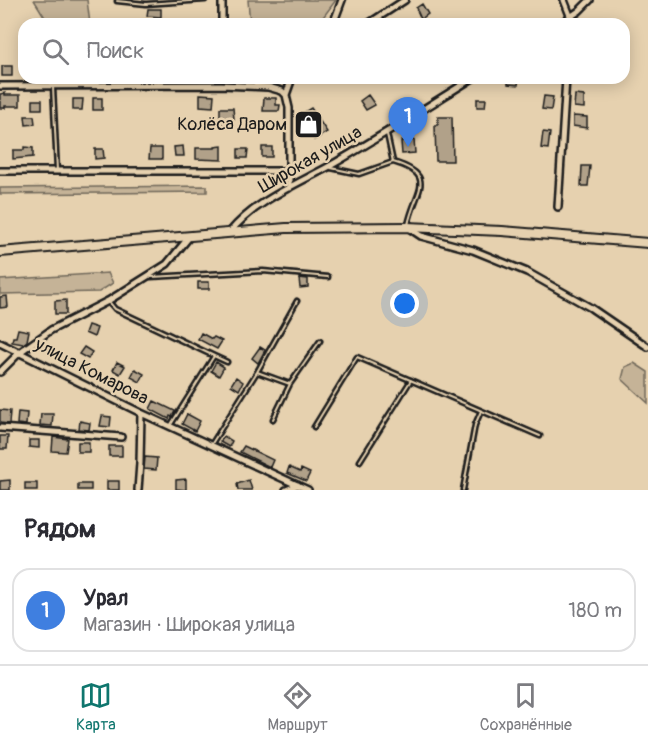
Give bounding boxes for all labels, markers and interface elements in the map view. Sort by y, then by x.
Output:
search box [18,18,630,84]
icon: search [39,35,72,68]
text: Поиск [87,37,144,65]
pin: 1 [388,98,428,147]
shop icon: Колёса Даром [292,108,324,140]
place label: Колёса Даром [177,113,287,136]
street label: Широкая улица [254,121,366,198]
your location [390,289,419,318]
street label: улица Комарова [30,333,152,410]
text: Рядом [24,513,96,545]
text: Урал [83,584,128,612]
text: 1 [42,598,49,623]
text: 180 m [568,598,622,623]
text: Магазин · Широкая улица [83,612,295,637]
tab: Карта [76,679,116,735]
tab: Маршрут [268,679,328,735]
tab: Сохранённые [480,679,572,735]

